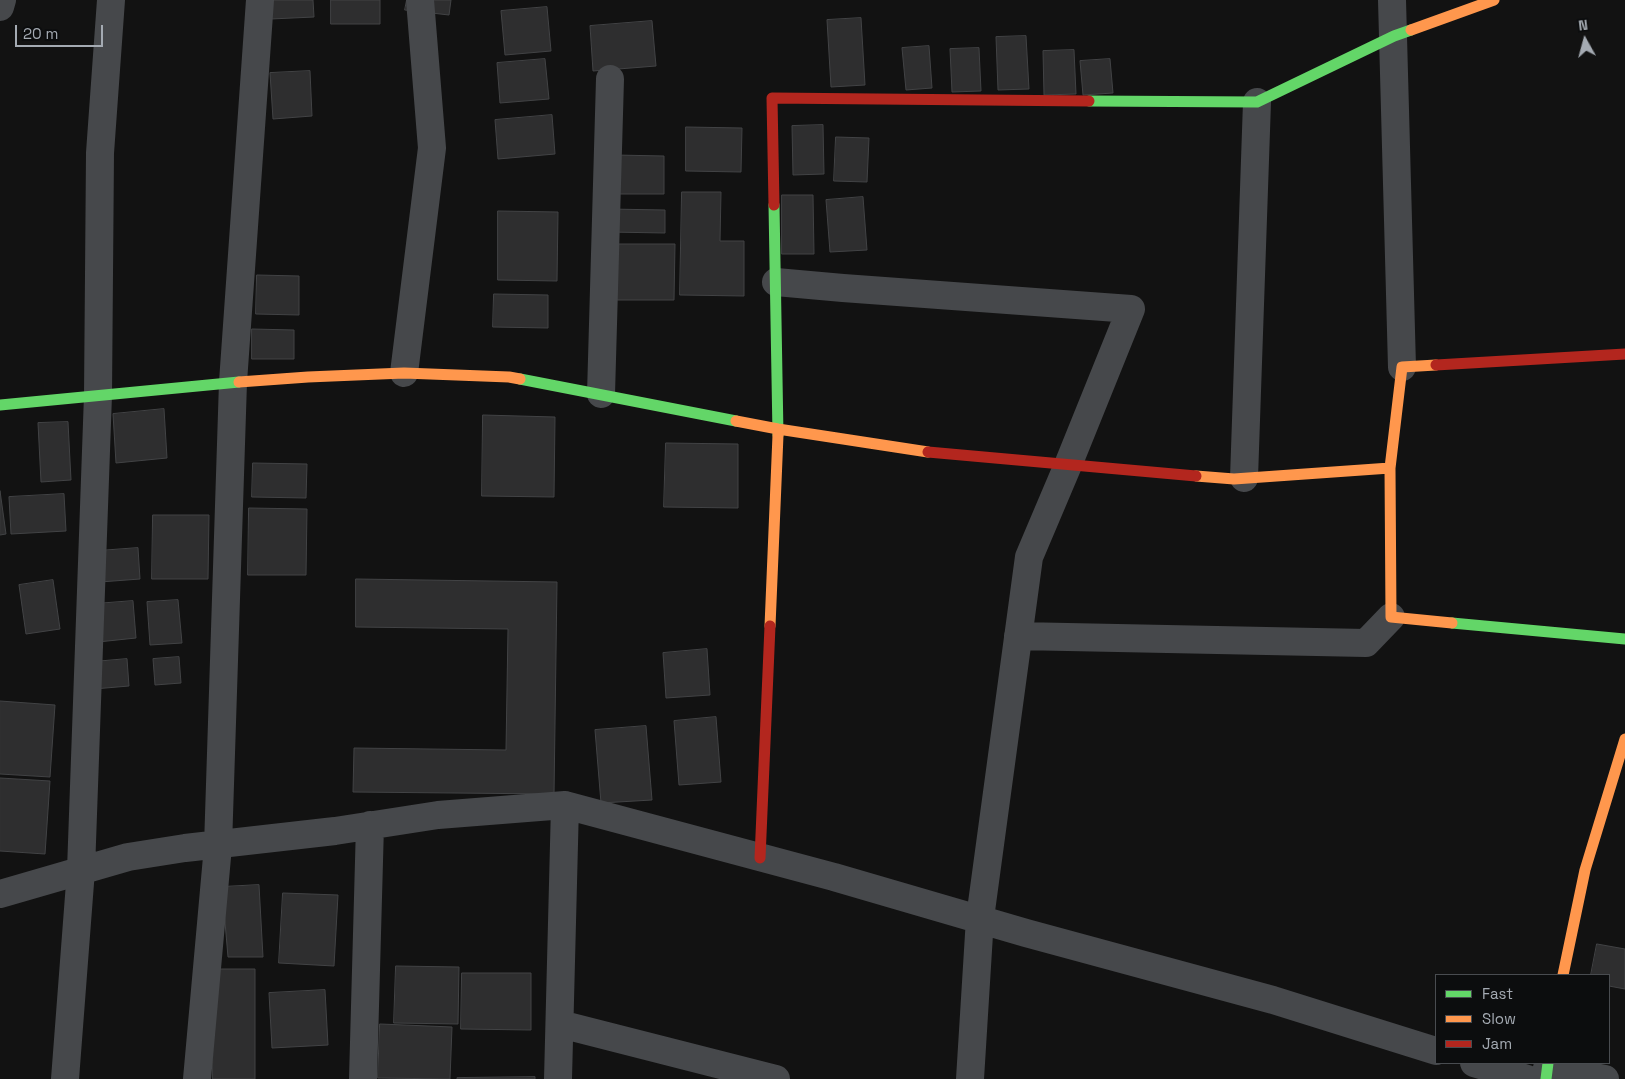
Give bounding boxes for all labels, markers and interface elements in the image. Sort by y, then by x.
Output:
scale bar [18,15,105,47]
north arrow [1560,15,1610,65]
text: N [1577,16,1589,35]
text: 20 m [23,24,58,43]
legend [1435,974,1610,1064]
text: Fast [1482,984,1513,1003]
text: Slow [1482,1009,1516,1028]
text: Jam [1482,1034,1512,1053]

